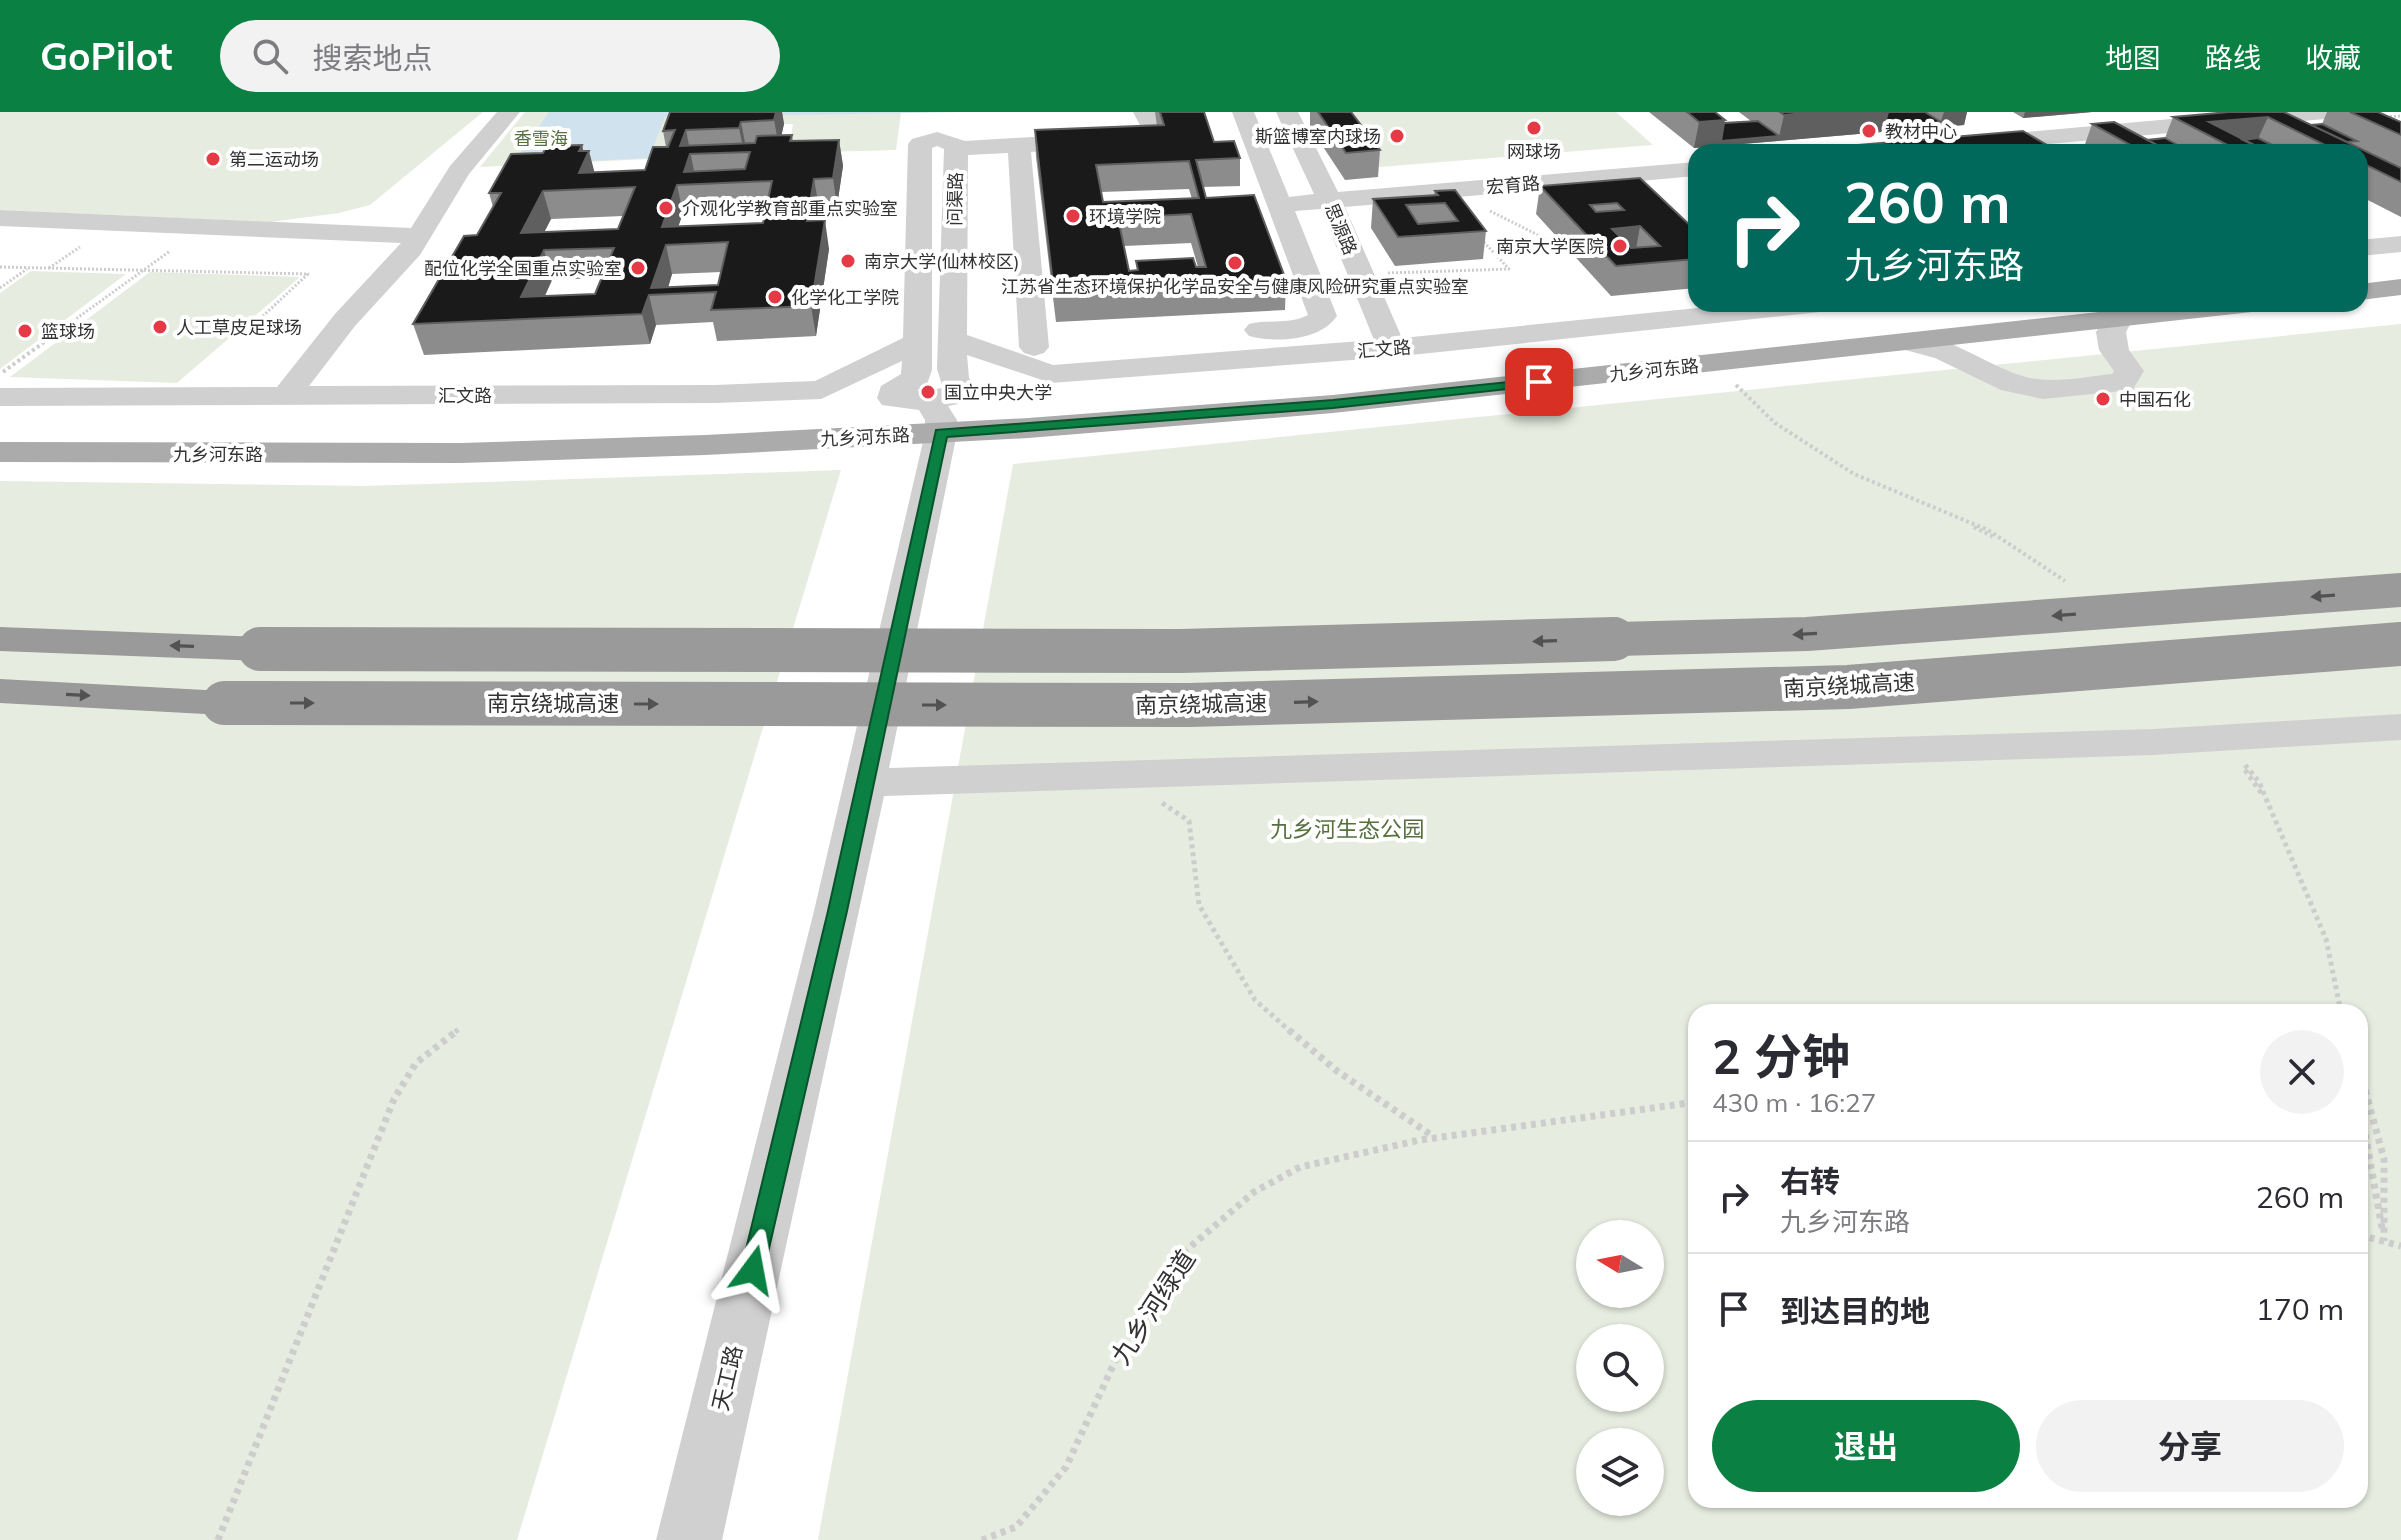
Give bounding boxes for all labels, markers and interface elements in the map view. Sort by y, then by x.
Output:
search box [220,20,780,92]
text: GoPilot [40,32,172,80]
icon: search [248,34,292,78]
text: 搜索地点 [312,39,432,77]
text: 地图 [2105,40,2161,75]
text: 路线 [2205,40,2261,75]
text: 收藏 [2305,40,2361,75]
marker: 网球场 [1525,119,1543,137]
place label: 教材中心 [1885,120,1957,143]
marker: 教材中心 [1860,122,1878,140]
place label: 斯篮博室内球场 [1255,125,1381,148]
park label: 香雪海 [514,127,568,150]
marker: 斯篮博室内球场 [1388,127,1406,145]
place label: 网球场 [1507,140,1561,163]
place label: 第二运动场 [229,148,319,171]
marker: 第二运动场 [204,150,222,168]
text: 260 m [1844,167,2011,237]
street label: 宏育路 [1485,171,1541,199]
street label: 问渠路 [943,172,967,226]
icon: right [1712,176,1816,280]
place label: 介观化学教育部重点实验室 [682,197,898,220]
marker: 介观化学教育部重点实验室 [657,199,675,217]
street label: 思源路 [1320,200,1362,258]
place label: 环境学院 [1089,205,1161,228]
marker: 环境学院 [1064,207,1082,225]
place label: 南京大学医院 [1496,235,1604,258]
marker: 南京大学医院 [1611,237,1629,255]
text: 九乡河东路 [1844,242,2024,287]
place label: 南京大学(仙林校区) [864,250,1019,273]
marker: 南京大学(仙林校区) [839,252,857,270]
marker: 江苏省生态环境保护化学品安全与健康风险研究重点实验室 [1226,254,1244,272]
place label: 配位化学全国重点实验室 [424,257,622,280]
marker: 配位化学全国重点实验室 [629,259,647,277]
place label: 江苏省生态环境保护化学品安全与健康风险研究重点实验室 [1001,275,1469,298]
place label: 化学化工学院 [791,286,899,309]
marker: 化学化工学院 [766,288,784,306]
place label: 人工草皮足球场 [176,316,302,339]
marker: 人工草皮足球场 [151,318,169,336]
place label: 篮球场 [41,320,95,343]
marker: 篮球场 [16,322,34,340]
street label: 汇文路 [1356,335,1412,363]
pin [1505,348,1573,416]
street label: 九乡河东路 [1608,354,1700,386]
icon: arrive [1517,360,1561,404]
place label: 国立中央大学 [944,381,1052,404]
marker: 国立中央大学 [919,383,937,401]
street label: 汇文路 [438,384,492,407]
place label: 中国石化 [2119,388,2191,411]
marker: 中国石化 [2094,390,2112,408]
street label: 九乡河东路 [819,423,911,451]
street label: 九乡河东路 [173,443,263,466]
one-way arrow [2310,590,2335,603]
one-way arrow [2051,609,2076,622]
one-way arrow [1792,628,1817,641]
one-way arrow [1532,635,1557,648]
one-way arrow [169,639,194,652]
street label: 南京绕城高速 [1782,668,1916,702]
one-way arrow [66,688,91,701]
street label: 南京绕城高速 [487,689,619,717]
street label: 南京绕城高速 [1135,689,1267,719]
one-way arrow [1294,695,1319,708]
one-way arrow [290,697,315,709]
one-way arrow [634,698,659,710]
one-way arrow [922,698,947,711]
park label: 九乡河生态公园 [1270,815,1424,843]
text: 2 分钟 [1712,1026,1850,1086]
button: close [2260,1030,2344,1114]
text: 430 m · 16:27 [1712,1086,1876,1119]
text: 右转 [1780,1162,1840,1200]
icon: right [1712,1175,1756,1219]
text: 260 m [2256,1178,2344,1216]
text: 九乡河东路 [1780,1205,1910,1238]
north arrow [1576,1220,1664,1308]
map controls [1576,1220,1664,1516]
position arrow [711,1228,795,1312]
street label: 九乡河绿道 [1104,1243,1202,1371]
icon: arrive [1712,1287,1756,1331]
text: 170 m [2256,1290,2344,1328]
text: 到达目的地 [1780,1292,1930,1330]
button: search [1576,1324,1664,1412]
street label: 天工路 [706,1343,748,1413]
button: 退出 [1712,1400,2020,1492]
button: 分享 [2036,1400,2344,1492]
button: layers [1576,1428,1664,1516]

